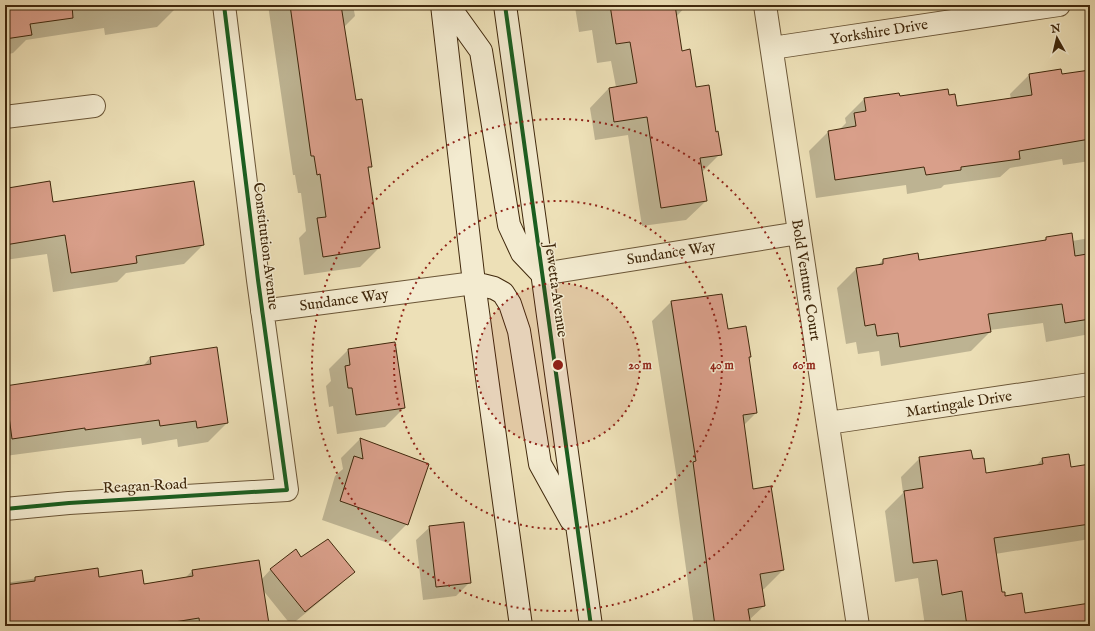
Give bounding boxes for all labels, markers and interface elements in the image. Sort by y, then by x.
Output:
street label: Yorkshire Drive [829,15,929,49]
north arrow [1037,18,1077,58]
text: N [1049,21,1062,37]
street label: Constitution Avenue [249,181,283,311]
street label: Bold Venture Court [787,218,825,342]
street label: Sundance Way [625,237,717,269]
street label: Jewetta Avenue [540,240,572,339]
street label: Sundance Way [298,284,390,316]
centre of rings [551,358,565,372]
text: 20 m [628,358,652,373]
text: 40 m [710,358,735,373]
text: 60 m [793,358,816,373]
street label: Martingale Drive [905,386,1013,422]
street label: Reagan Road [102,474,189,498]

